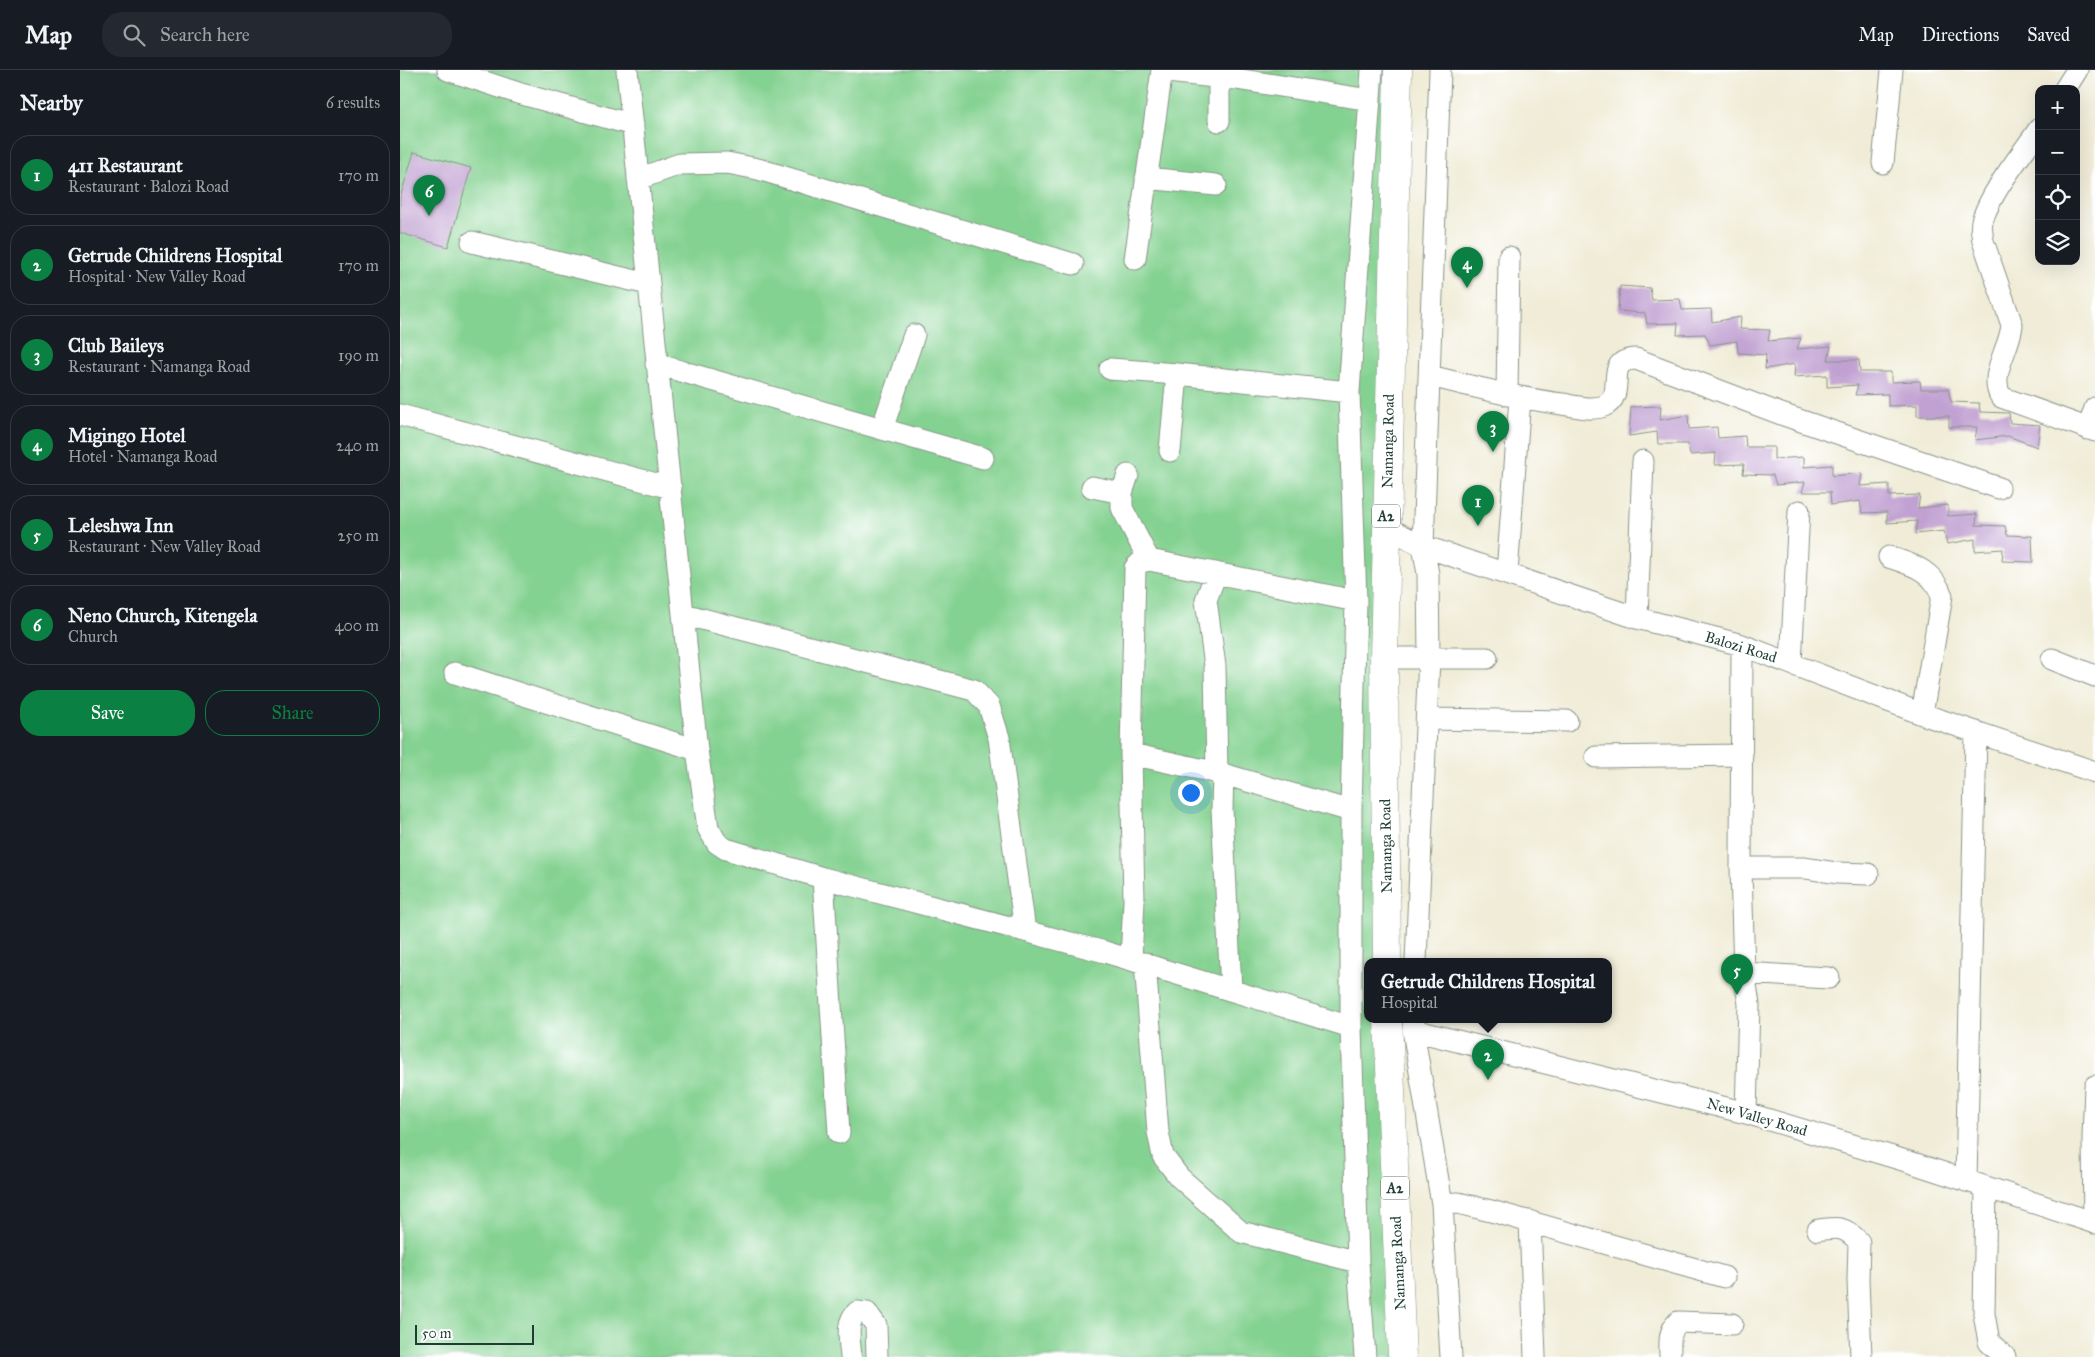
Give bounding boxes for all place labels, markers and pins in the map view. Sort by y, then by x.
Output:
pin: 6 [413,175,445,216]
pin: 4 [1451,247,1483,288]
pin: 3 [1477,411,1509,452]
pin: 1 [1462,485,1494,526]
pin: 5 [1721,954,1753,995]
pin: 2 [1472,1039,1504,1080]

